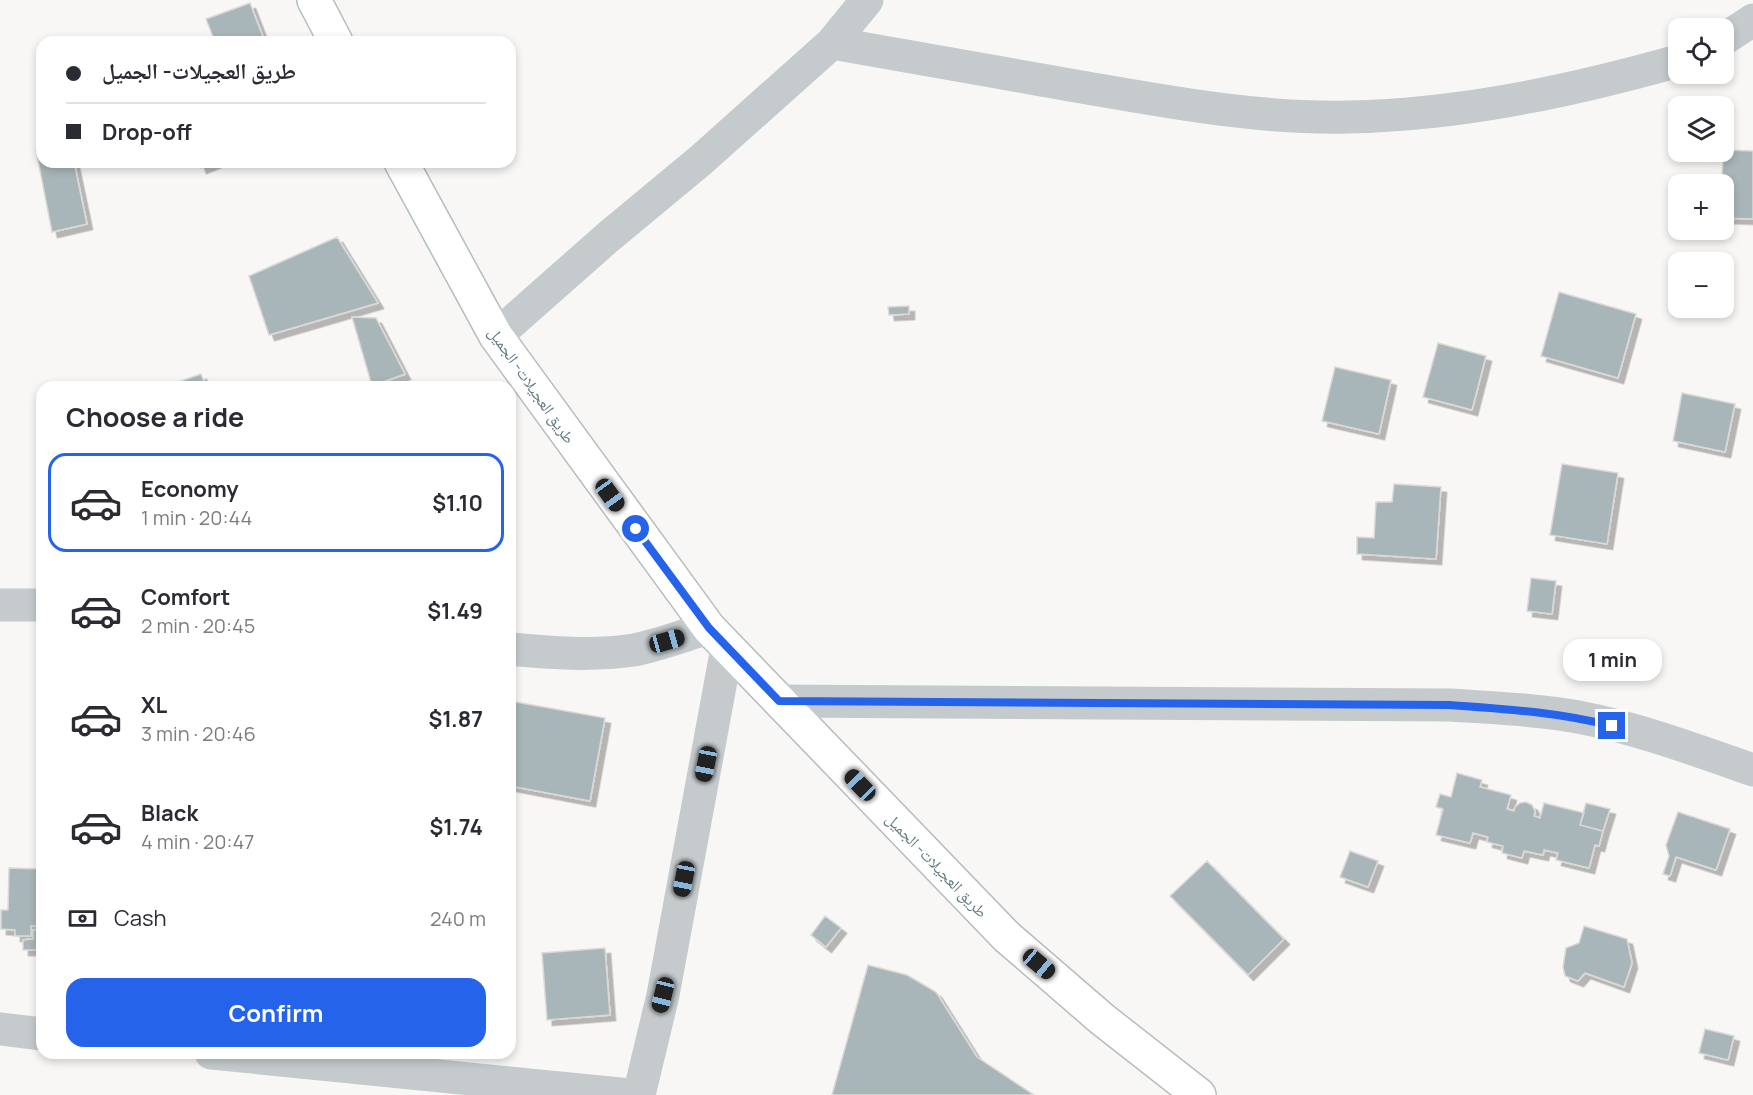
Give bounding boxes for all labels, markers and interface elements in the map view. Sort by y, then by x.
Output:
map controls [1668,18,1734,318]
button: locate [1668,18,1734,84]
text: طريق العجيلات- الجميل [102,56,296,86]
button: layers [1668,96,1734,162]
text: Drop-off [102,117,192,147]
button: + [1668,174,1734,240]
button: − [1668,252,1734,318]
street label: طريق العجيلات- الجميل [483,322,581,448]
text: Choose a ride [66,398,244,435]
text: Economy [141,474,239,504]
car [592,475,628,515]
icon: car [69,476,123,530]
text: $1.10 [432,488,483,518]
text: 1 min · 20:44 [141,504,252,531]
route start [622,515,649,542]
text: Comfort [141,582,230,612]
icon: car [69,584,123,638]
text: $1.49 [427,596,483,626]
text: 2 min · 20:45 [141,612,255,639]
car [647,627,687,655]
callout: 1 min [1562,639,1662,681]
text: 1 min [1588,646,1637,673]
text: XL [141,690,167,720]
icon: car [69,692,123,746]
text: $1.87 [429,704,483,734]
route end [1598,712,1625,739]
text: 3 min · 20:46 [141,720,256,747]
car [694,745,718,783]
car [841,766,879,804]
text: Black [141,798,198,828]
icon: car [69,800,123,854]
street label: طريق العجيلات- الجميل [881,808,993,922]
text: $1.74 [430,812,483,842]
text: 4 min · 20:47 [141,828,254,855]
car [672,860,696,898]
icon: cash [66,902,99,935]
text: Cash [114,903,167,933]
text: 240 m [430,905,486,932]
car [1019,946,1059,982]
car [650,975,676,1015]
button: Confirm [66,978,486,1047]

